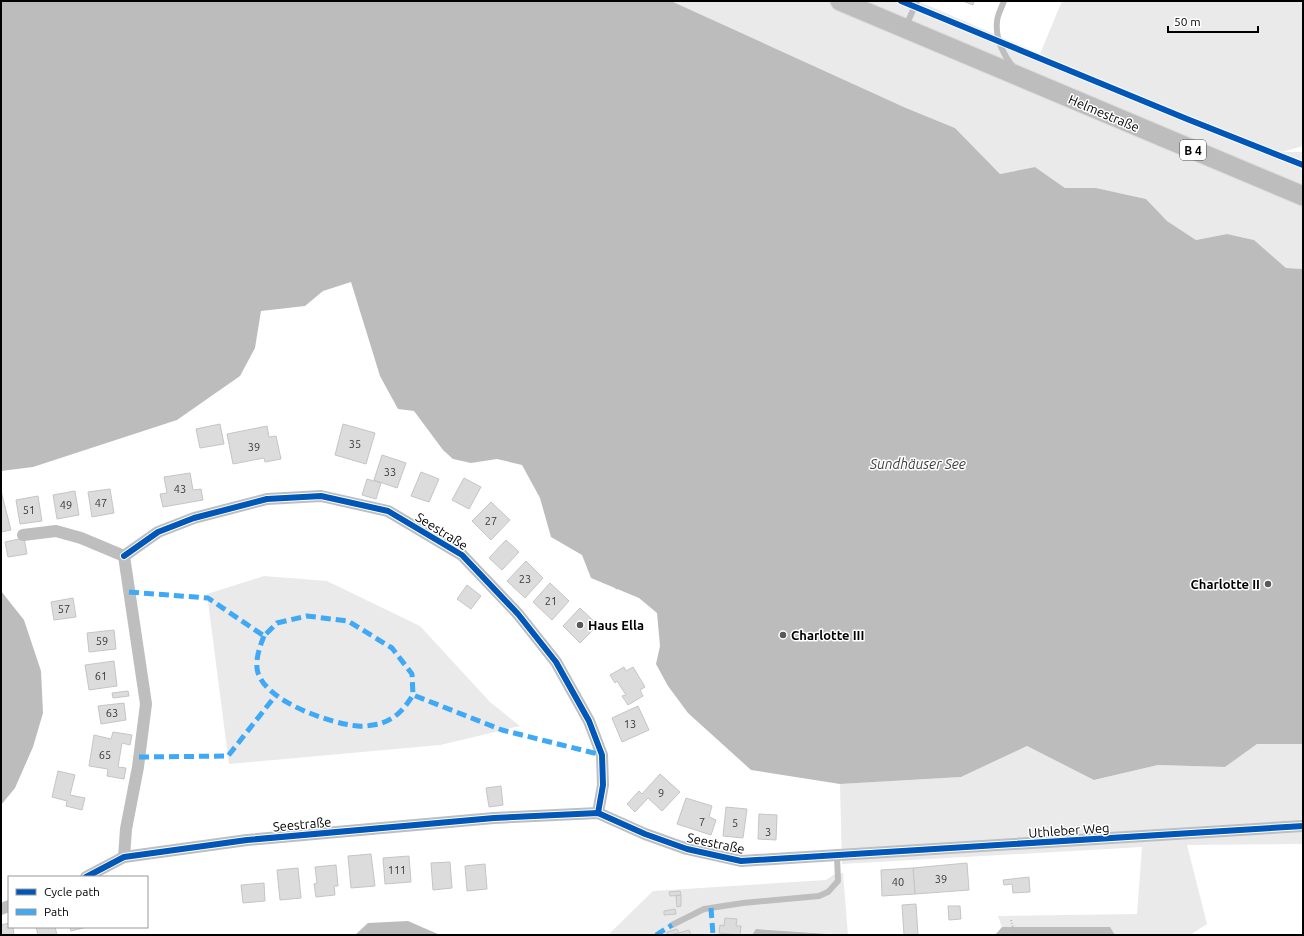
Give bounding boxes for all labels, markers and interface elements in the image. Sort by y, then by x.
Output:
scale bar [1168,8,1258,34]
text: 50 m [1174,15,1201,28]
street label: Helmestraße [1067,92,1141,134]
road number: B 4 [1180,140,1206,160]
house number: 35 [349,438,361,450]
house number: 39 [248,441,260,453]
water label: Sundhäuser See [869,456,966,472]
house number: 33 [384,466,396,478]
house number: 43 [174,483,186,495]
house number: 47 [95,497,107,509]
house number: 49 [60,499,72,511]
house number: 51 [23,504,35,516]
street label: Seestraße [413,510,471,552]
house number: 27 [485,515,497,527]
house number: 23 [519,573,531,585]
place label: Charlotte II [1191,577,1260,591]
marker: Charlotte II [1263,579,1273,589]
house number: 21 [545,595,557,607]
house number: 57 [58,603,70,615]
place label: Haus Ella [588,618,644,632]
marker: Haus Ella [575,620,585,630]
place label: Charlotte III [791,628,864,642]
marker: Charlotte III [778,630,788,640]
house number: 59 [96,635,108,647]
house number: 61 [95,670,107,682]
house number: 63 [106,707,118,719]
house number: 13 [624,718,636,730]
house number: 65 [99,749,111,761]
house number: 9 [658,787,664,799]
street label: Seestraße [272,814,332,834]
house number: 7 [699,816,705,828]
house number: 5 [732,817,738,829]
street label: Uthleber Weg [1028,820,1110,840]
house number: 3 [765,826,771,838]
street label: Seestraße [686,830,746,856]
house number: 111 [388,864,406,876]
house number: 39 [935,873,947,885]
legend [8,876,148,928]
house number: 40 [892,876,904,888]
text: Cycle path [44,885,100,898]
text: Path [44,905,69,918]

